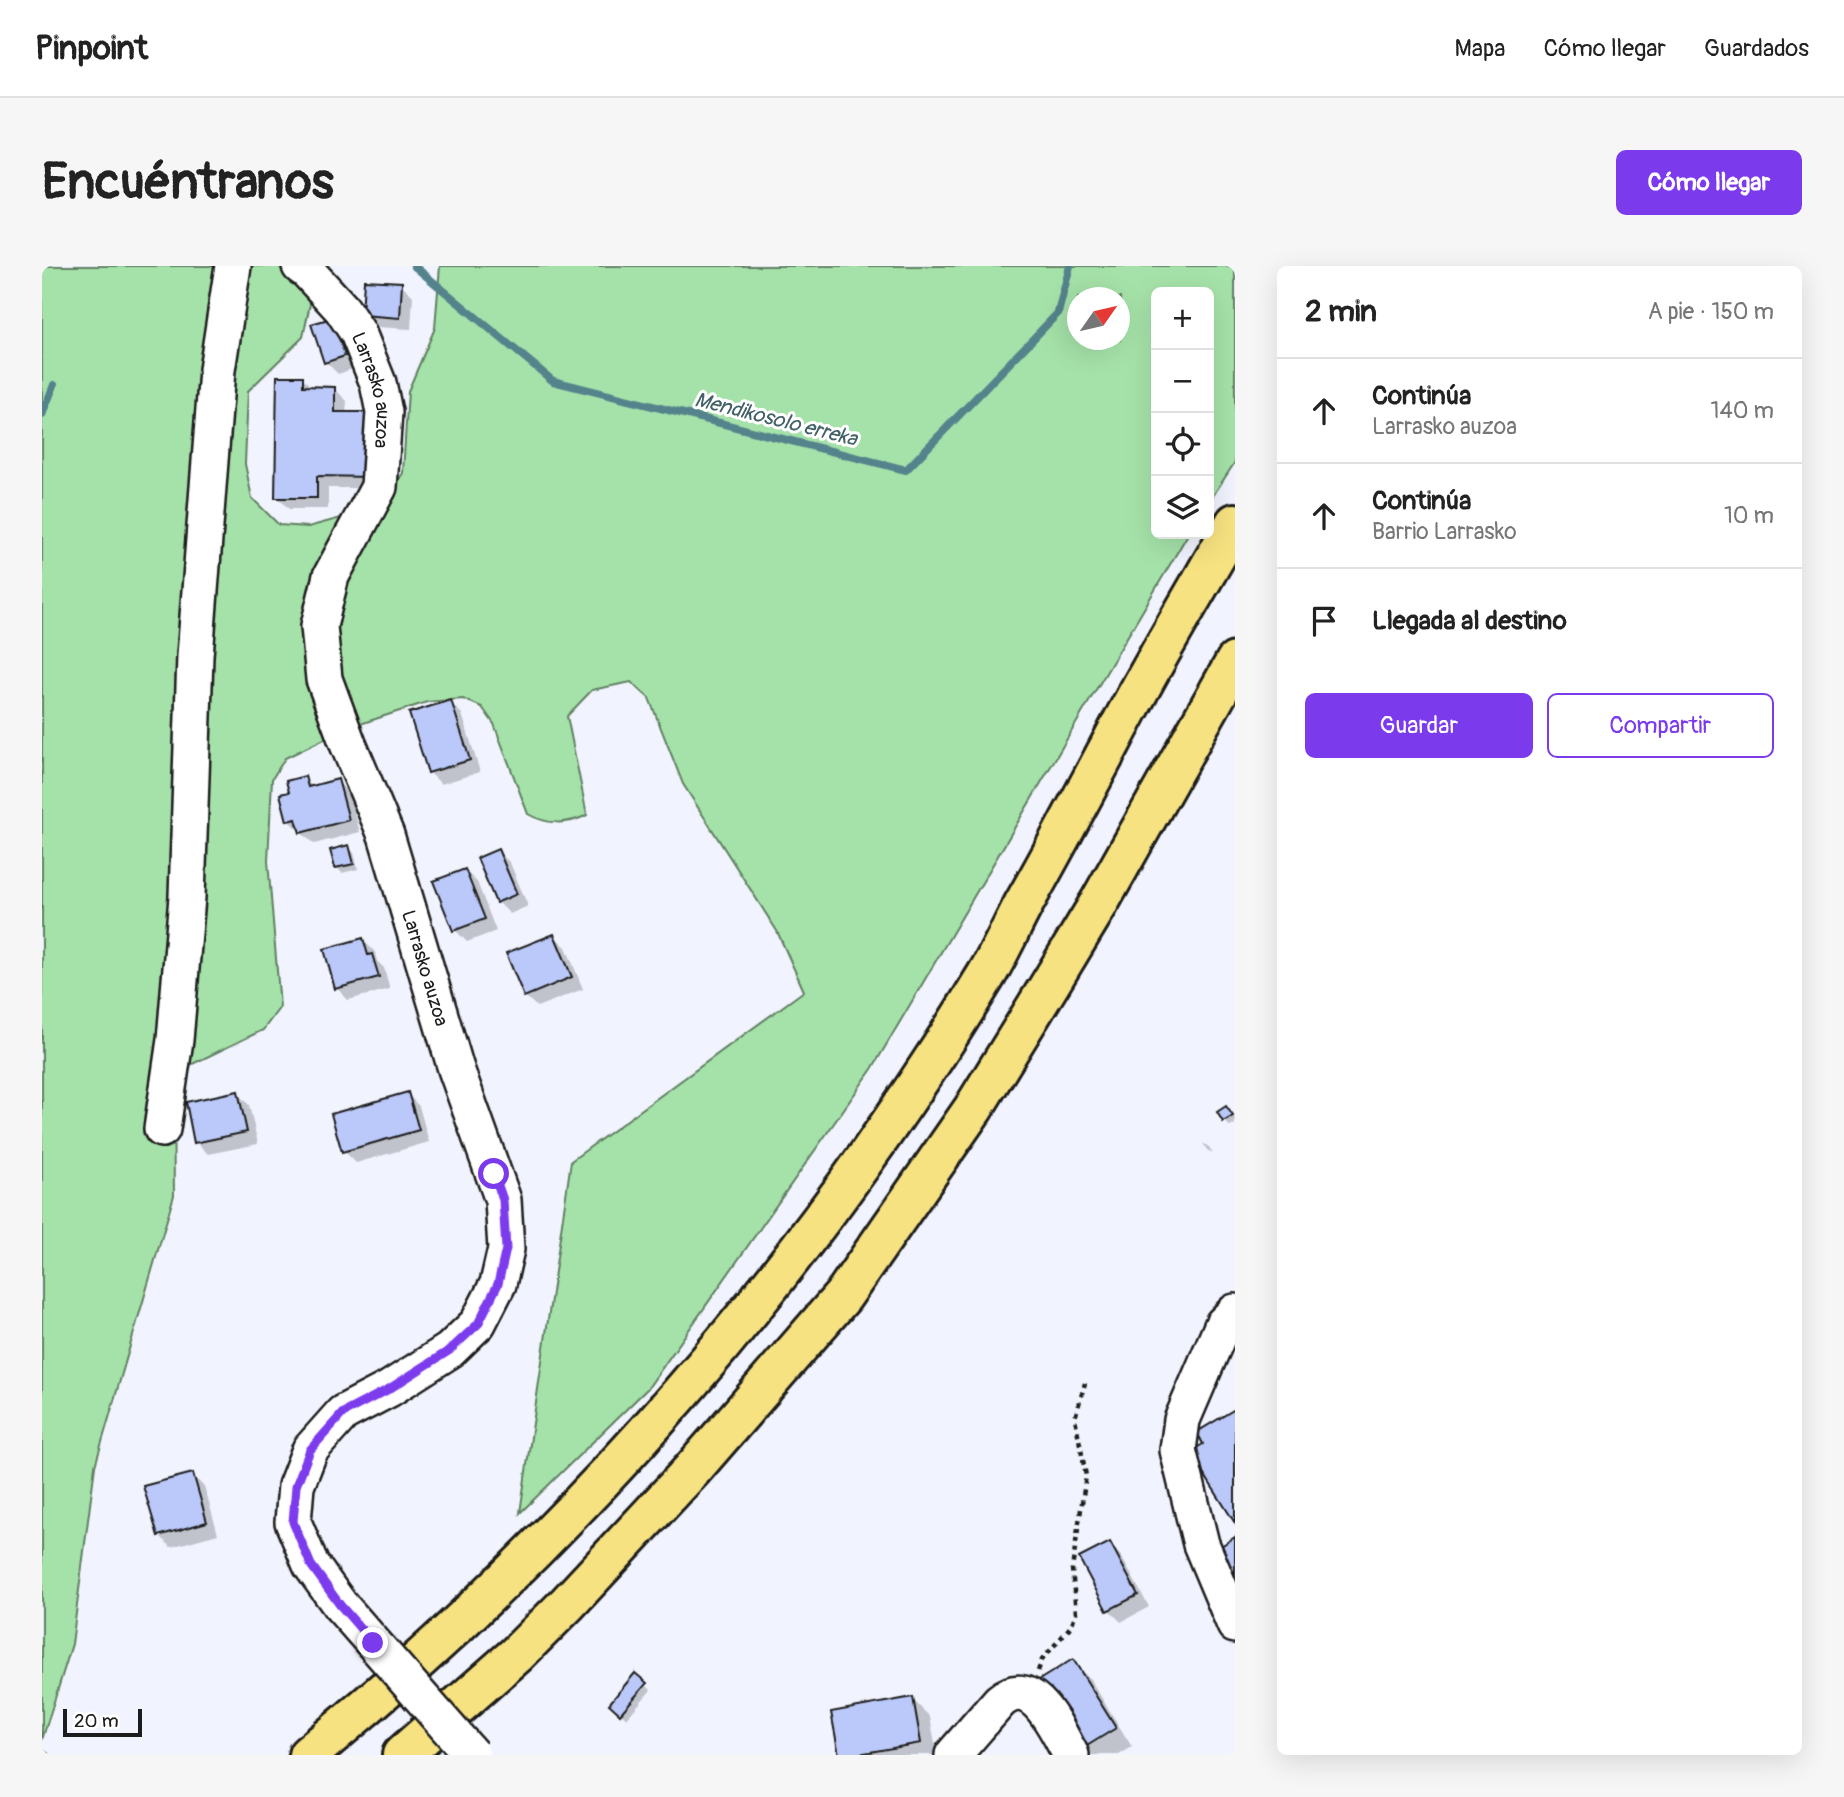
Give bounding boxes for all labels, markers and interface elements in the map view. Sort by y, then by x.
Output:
text: Pinpoint [35,28,148,69]
text: Mapa [1455,34,1506,63]
text: Cómo llegar [1544,34,1666,63]
text: Guardados [1704,34,1809,63]
button: Cómo llegar [1616,150,1802,215]
text: Encuéntranos [42,152,334,213]
north arrow [1067,287,1130,350]
map controls [1151,287,1214,539]
button: + [1151,287,1214,350]
text: 2 min [1305,293,1377,330]
text: A pie · 150 m [1648,297,1774,326]
street label: Larrasko auzoa [346,329,395,449]
button: − [1151,350,1214,413]
text: Continúa [1372,380,1471,412]
water label: Mendikosolo erreka [692,386,861,453]
icon: ahead [1305,392,1343,430]
text: 140 m [1711,396,1774,425]
text: Larrasko auzoa [1372,412,1517,441]
button: locate [1151,413,1214,476]
button: layers [1151,476,1214,539]
text: Continúa [1372,485,1471,517]
icon: ahead [1305,497,1343,535]
text: 10 m [1724,501,1774,530]
text: Barrio Larrasko [1372,517,1517,546]
icon: arrive [1305,602,1343,640]
text: Llegada al destino [1372,605,1567,637]
button: Guardar [1305,693,1533,758]
button: Compartir [1547,693,1774,758]
street label: Larrasko auzoa [396,907,453,1029]
route start [478,1158,509,1189]
route end [357,1627,388,1658]
scale bar [63,1706,142,1738]
text: 20 m [74,1709,119,1733]

